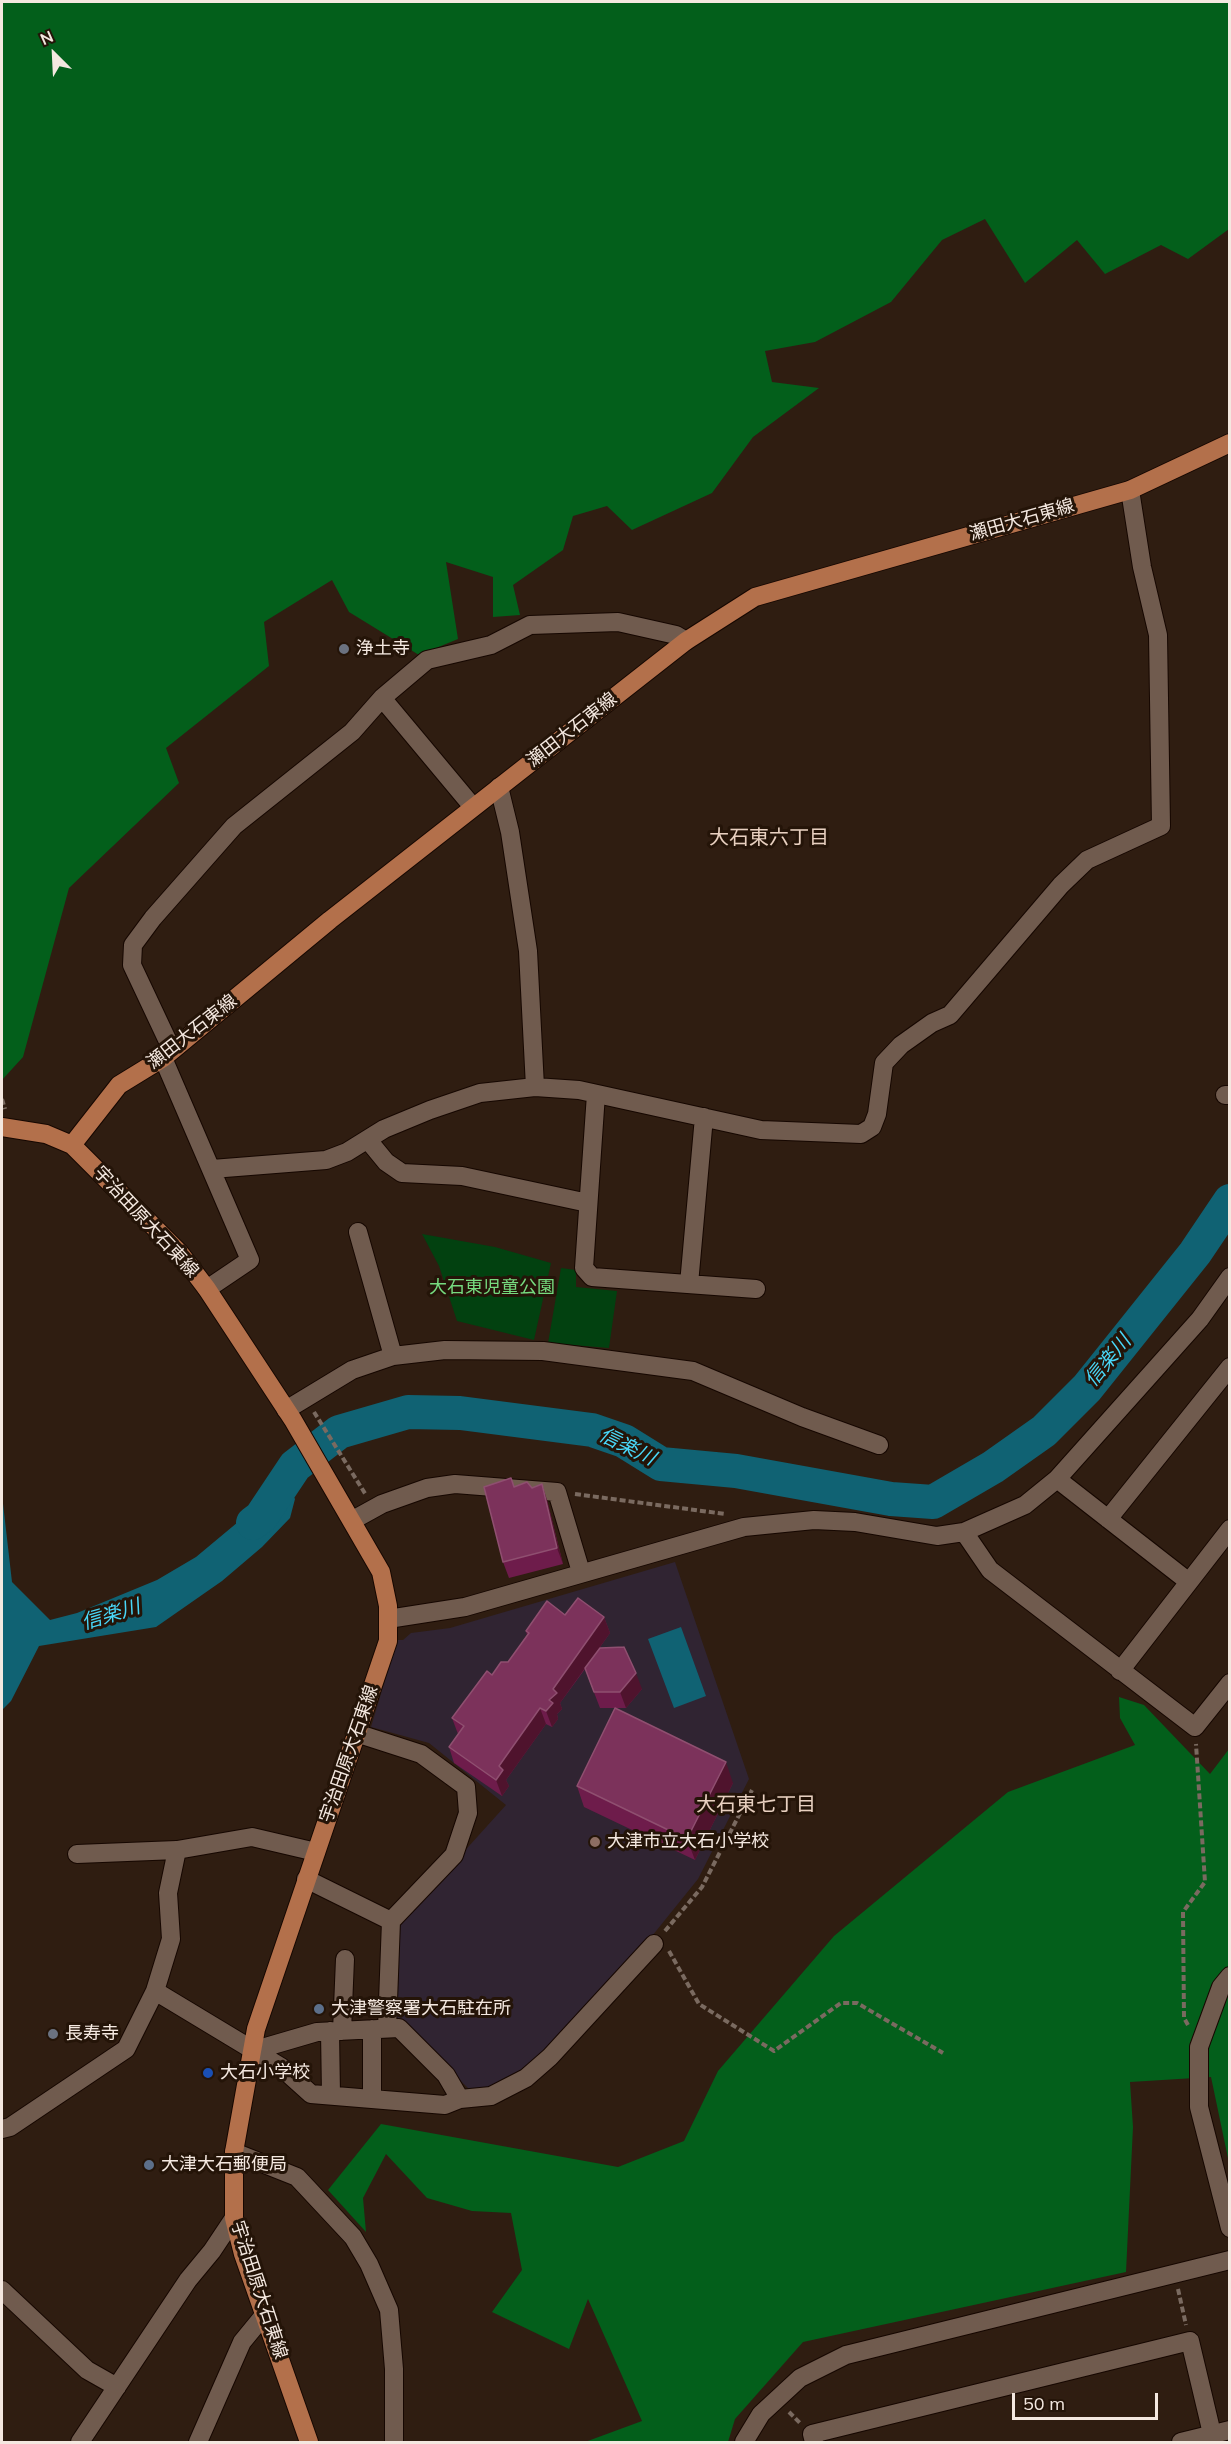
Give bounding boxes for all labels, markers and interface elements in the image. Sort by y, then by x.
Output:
north arrow [24,24,84,84]
text: N [37,26,56,49]
street label: 瀬田大石東線 [967,495,1077,545]
place label: 浄土寺 [356,638,410,660]
marker: 浄土寺 [337,642,351,656]
street label: 瀬田大石東線 [523,688,621,772]
district label: 大石東六丁目 [709,826,829,850]
street label: 瀬田大石東線 [143,990,241,1074]
street label: 宇治田原大石東線 [89,1162,203,1282]
park label: 大石東児童公園 [429,1277,555,1299]
water label: 信楽川 [1080,1330,1136,1392]
water label: 信楽川 [595,1423,659,1471]
water label: 信楽川 [79,1595,143,1635]
street label: 宇治田原大石東線 [315,1682,383,1826]
district label: 大石東七丁目 [696,1793,816,1817]
place label: 大津市立大石小学校 [607,1831,769,1853]
marker: 大津市立大石小学校 [588,1835,602,1849]
place label: 大津警察署大石駐在所 [331,1998,511,2020]
marker: 大津警察署大石駐在所 [312,2002,326,2016]
place label: 長寿寺 [65,2023,119,2045]
marker: 長寿寺 [46,2027,60,2041]
place label: 大石小学校 [220,2062,310,2084]
marker: 大石小学校 [201,2066,215,2080]
place label: 大津大石郵便局 [161,2154,287,2176]
marker: 大津大石郵便局 [142,2158,156,2172]
street label: 宇治田原大石東線 [226,2218,292,2362]
scale bar [1015,2381,1160,2419]
text: 50 m [1023,2392,1065,2415]

